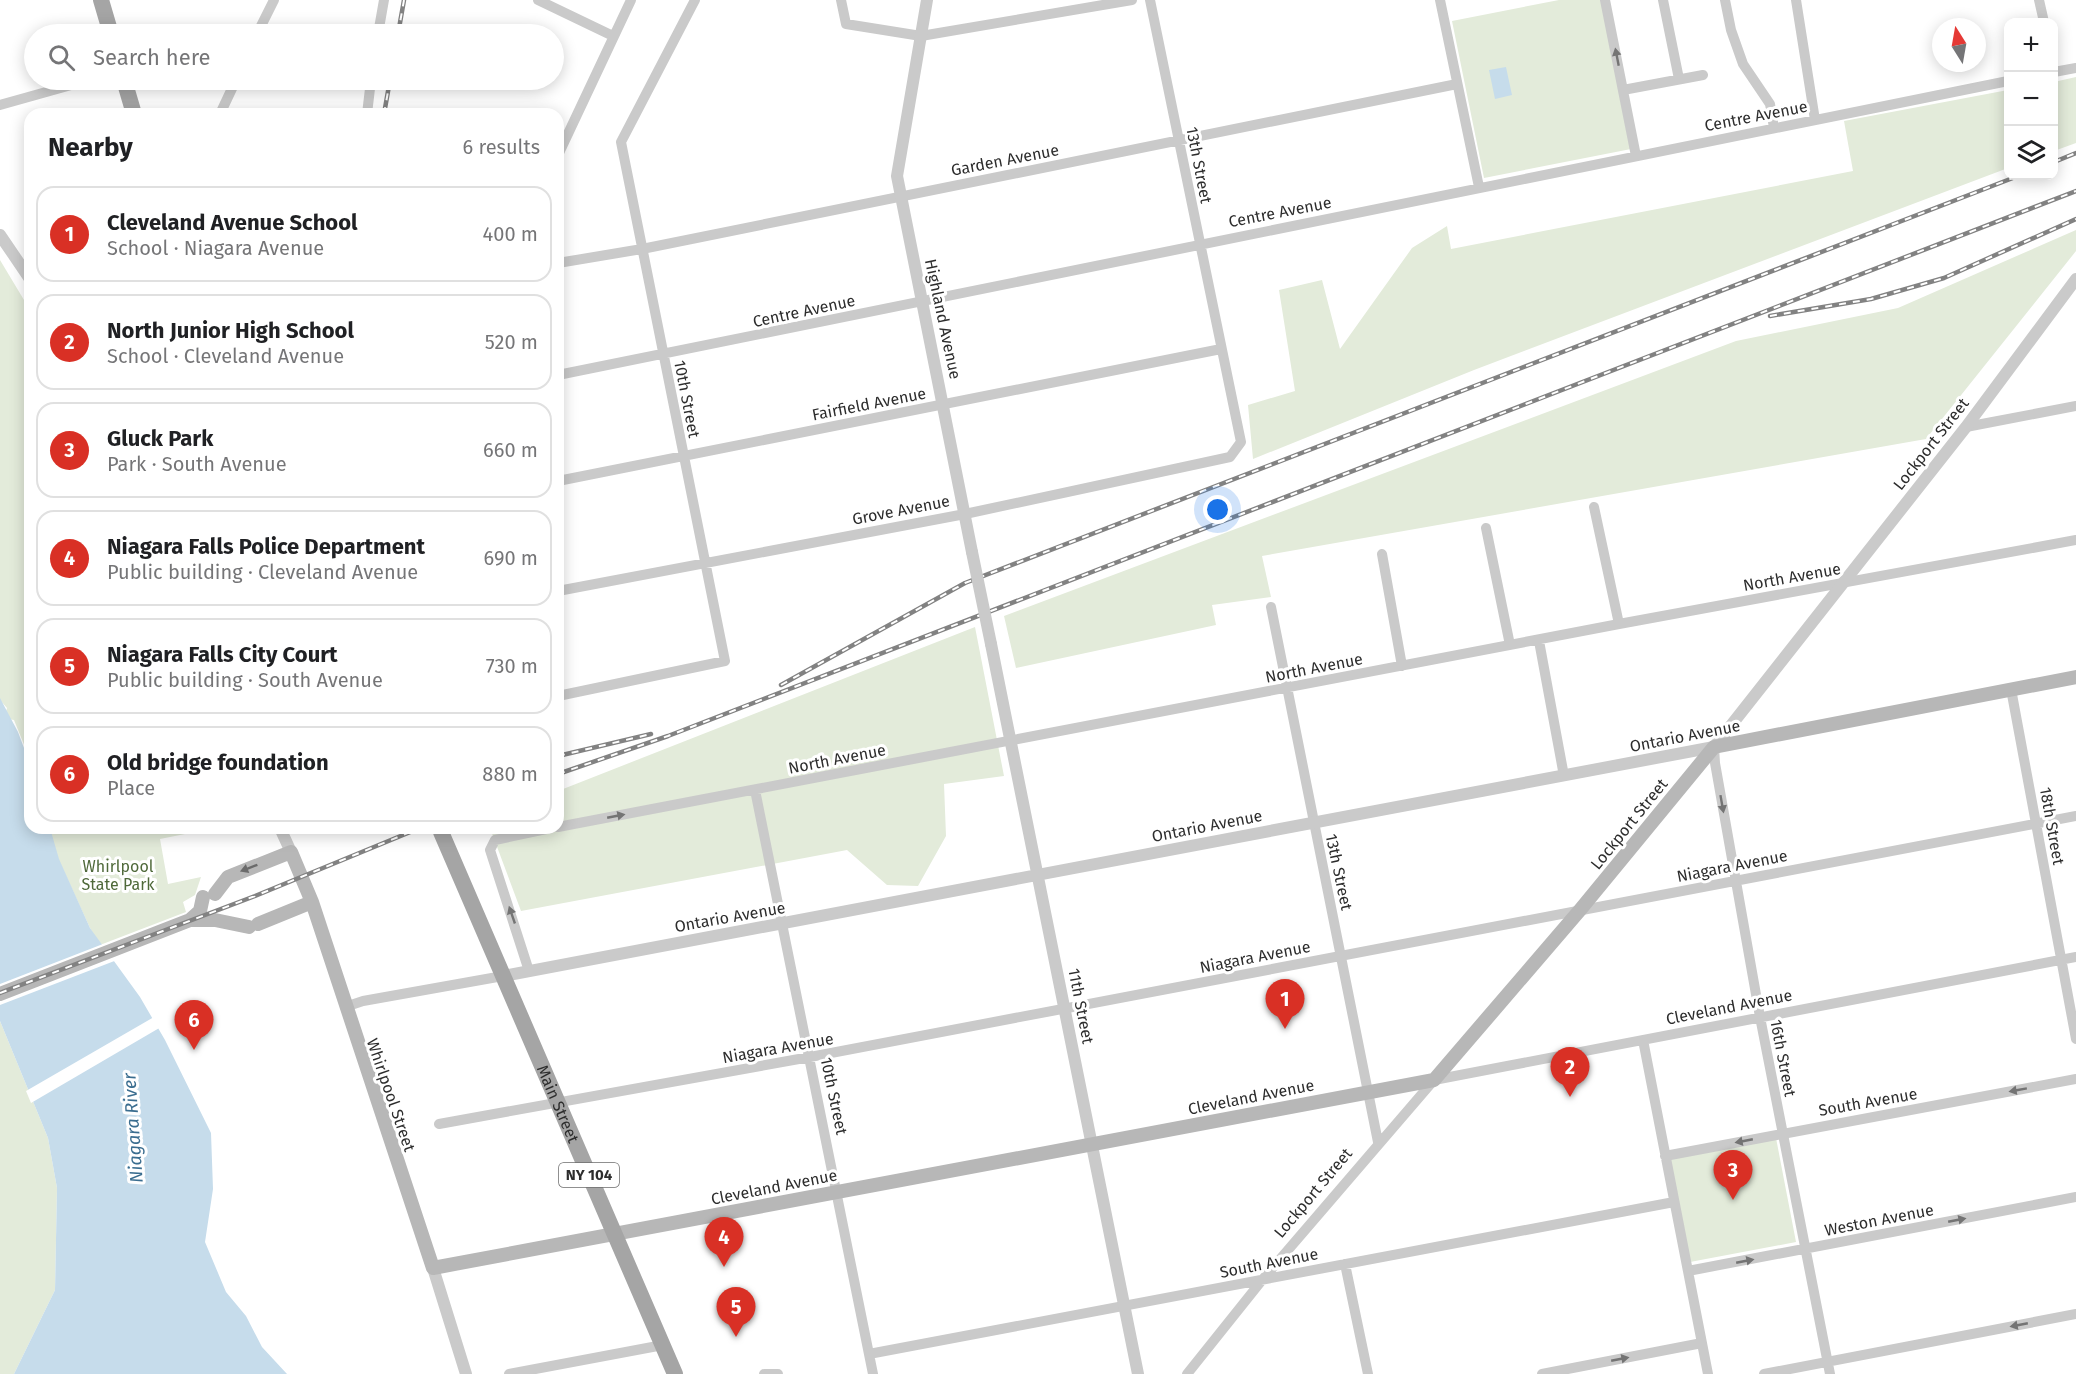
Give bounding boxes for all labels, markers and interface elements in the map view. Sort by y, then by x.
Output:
north arrow [1932,18,1986,72]
map controls [2004,18,2058,180]
button: + [2004,18,2058,72]
search box [24,24,564,90]
icon: search [45,41,78,74]
text: Search here [93,44,211,71]
one-way arrow [1612,47,1621,66]
button: − [2004,72,2058,126]
street label: Centre Avenue [1703,97,1809,135]
street label: 13th Street [1182,125,1216,205]
button: layers [2004,126,2058,180]
text: Nearby [48,132,133,163]
text: 6 results [463,135,540,159]
street label: Garden Avenue [949,140,1061,180]
street label: Centre Avenue [1227,193,1333,231]
text: Cleveland Avenue School [107,209,358,236]
text: 1 [65,222,74,246]
text: 400 m [483,222,538,246]
text: School · Niagara Avenue [107,236,324,260]
street label: Highland Avenue [921,257,965,381]
street label: Centre Avenue [751,291,857,331]
text: North Junior High School [107,317,354,344]
text: 2 [64,330,75,354]
text: 520 m [485,330,538,354]
text: School · Cleveland Avenue [107,344,344,368]
street label: 10th Street [670,359,704,440]
street label: Fairfield Avenue [810,384,928,424]
street label: Lockport Street [1889,394,1973,494]
text: Gluck Park [107,425,213,452]
text: 3 [64,438,75,462]
text: 660 m [483,438,538,462]
text: Park · South Avenue [107,452,287,476]
street label: Grove Avenue [851,491,951,529]
your location [1203,495,1232,524]
text: Niagara Falls Police Department [107,533,425,560]
text: 4 [64,546,75,570]
text: 690 m [484,546,538,570]
street label: North Avenue [1742,559,1842,595]
text: Public building · Cleveland Avenue [107,560,418,584]
text: Niagara Falls City Court [107,641,338,668]
street label: North Avenue [1264,649,1364,687]
text: 5 [64,654,75,678]
text: 730 m [486,654,538,678]
text: Public building · South Avenue [107,668,383,692]
street label: Ontario Avenue [1628,716,1742,756]
street label: North Avenue [787,740,887,778]
text: Old bridge foundation [107,749,329,776]
text: 6 [64,762,75,786]
text: 880 m [482,762,538,786]
street label: Lockport Street [1587,775,1672,873]
text: Place [107,776,155,800]
street label: 18th Street [2036,786,2068,867]
one-way arrow [1718,795,1727,814]
street label: Ontario Avenue [1150,806,1264,846]
one-way arrow [606,811,625,820]
street label: 13th Street [1322,832,1356,912]
street label: Niagara Avenue [1675,846,1789,886]
park label: Whirlpool State Park [81,857,155,894]
one-way arrow [240,864,258,874]
street label: Ontario Avenue [673,898,787,936]
one-way arrow [506,906,516,924]
street label: Niagara Avenue [1198,937,1312,977]
street label: 11th Street [1064,967,1098,1046]
pin: 1 [1266,980,1304,1029]
street label: Cleveland Avenue [1664,985,1794,1029]
pin: 6 [174,1000,214,1050]
street label: 16th Street [1766,1018,1800,1098]
street label: Niagara Avenue [721,1029,835,1067]
street label: Whirlpool Street [363,1036,419,1154]
pin: 2 [1550,1048,1590,1097]
street label: 10th Street [817,1056,852,1137]
street label: Main Street [533,1062,584,1146]
water label: Niagara River [118,1071,148,1184]
street label: Cleveland Avenue [1186,1075,1316,1119]
street label: South Avenue [1817,1084,1919,1120]
one-way arrow [2009,1086,2028,1095]
one-way arrow [1734,1137,1753,1146]
street label: Lockport Street [1270,1144,1356,1242]
pin: 3 [1714,1150,1752,1200]
road number: NY 104 [559,1163,619,1187]
street label: Cleveland Avenue [709,1165,839,1209]
street label: Weston Avenue [1823,1200,1935,1240]
one-way arrow [1948,1215,1967,1224]
pin: 4 [704,1218,744,1267]
street label: South Avenue [1218,1244,1320,1282]
one-way arrow [1736,1256,1755,1265]
pin: 5 [716,1288,756,1337]
one-way arrow [2009,1321,2028,1330]
one-way arrow [1611,1354,1630,1363]

